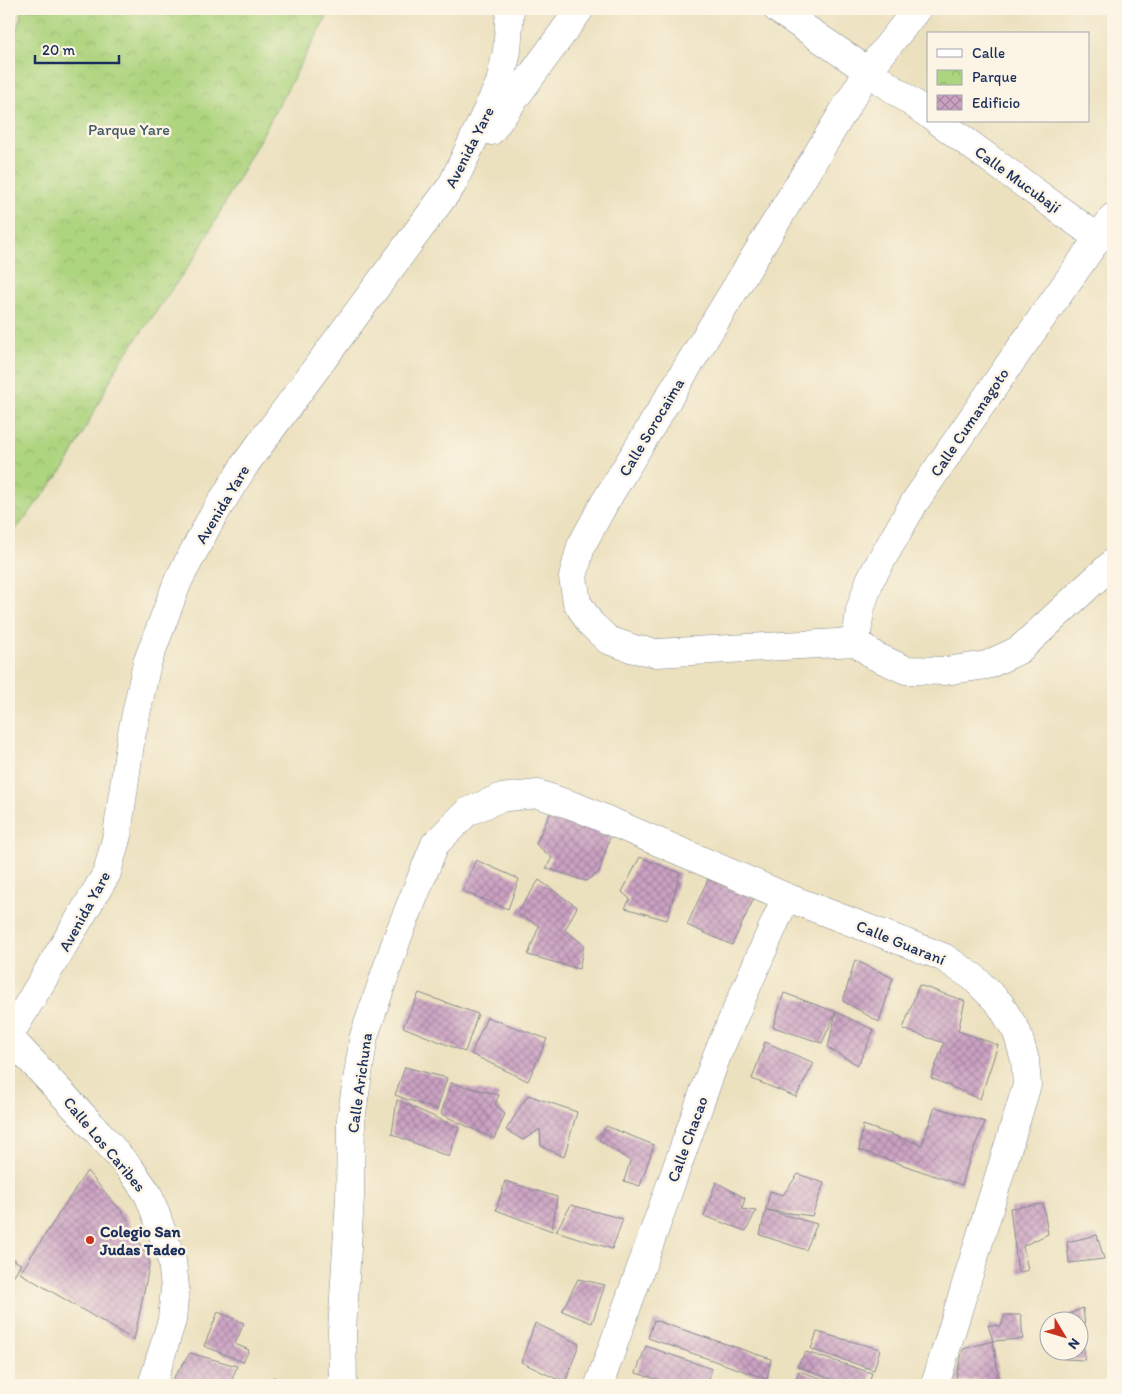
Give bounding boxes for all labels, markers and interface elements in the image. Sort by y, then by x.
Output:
scale bar [35,32,119,64]
legend [927,32,1090,122]
text: 20 m [42,41,76,59]
text: Calle [972,44,1005,62]
text: Parque [972,68,1017,86]
text: Edificio [972,94,1020,112]
street label: Avenida Yare [441,103,498,191]
park label: Parque Yare [88,120,170,139]
street label: Calle Mucubají [971,142,1064,217]
street label: Calle Cumanagoto [926,364,1013,480]
street label: Calle Sorocaima [615,374,689,480]
street label: Avenida Yare [191,461,253,547]
street label: Avenida Yare [55,868,114,955]
street label: Calle Guaraní [853,916,948,969]
street label: Calle Arichuna [343,1032,376,1134]
street label: Calle Los Caribes [59,1093,150,1196]
street label: Calle Chacao [663,1094,712,1185]
place label: Colegio San Judas Tadeo [99,1222,186,1259]
marker: Colegio San Judas Tadeo [84,1234,96,1246]
north arrow [1040,1312,1090,1362]
text: N [1064,1335,1083,1353]

